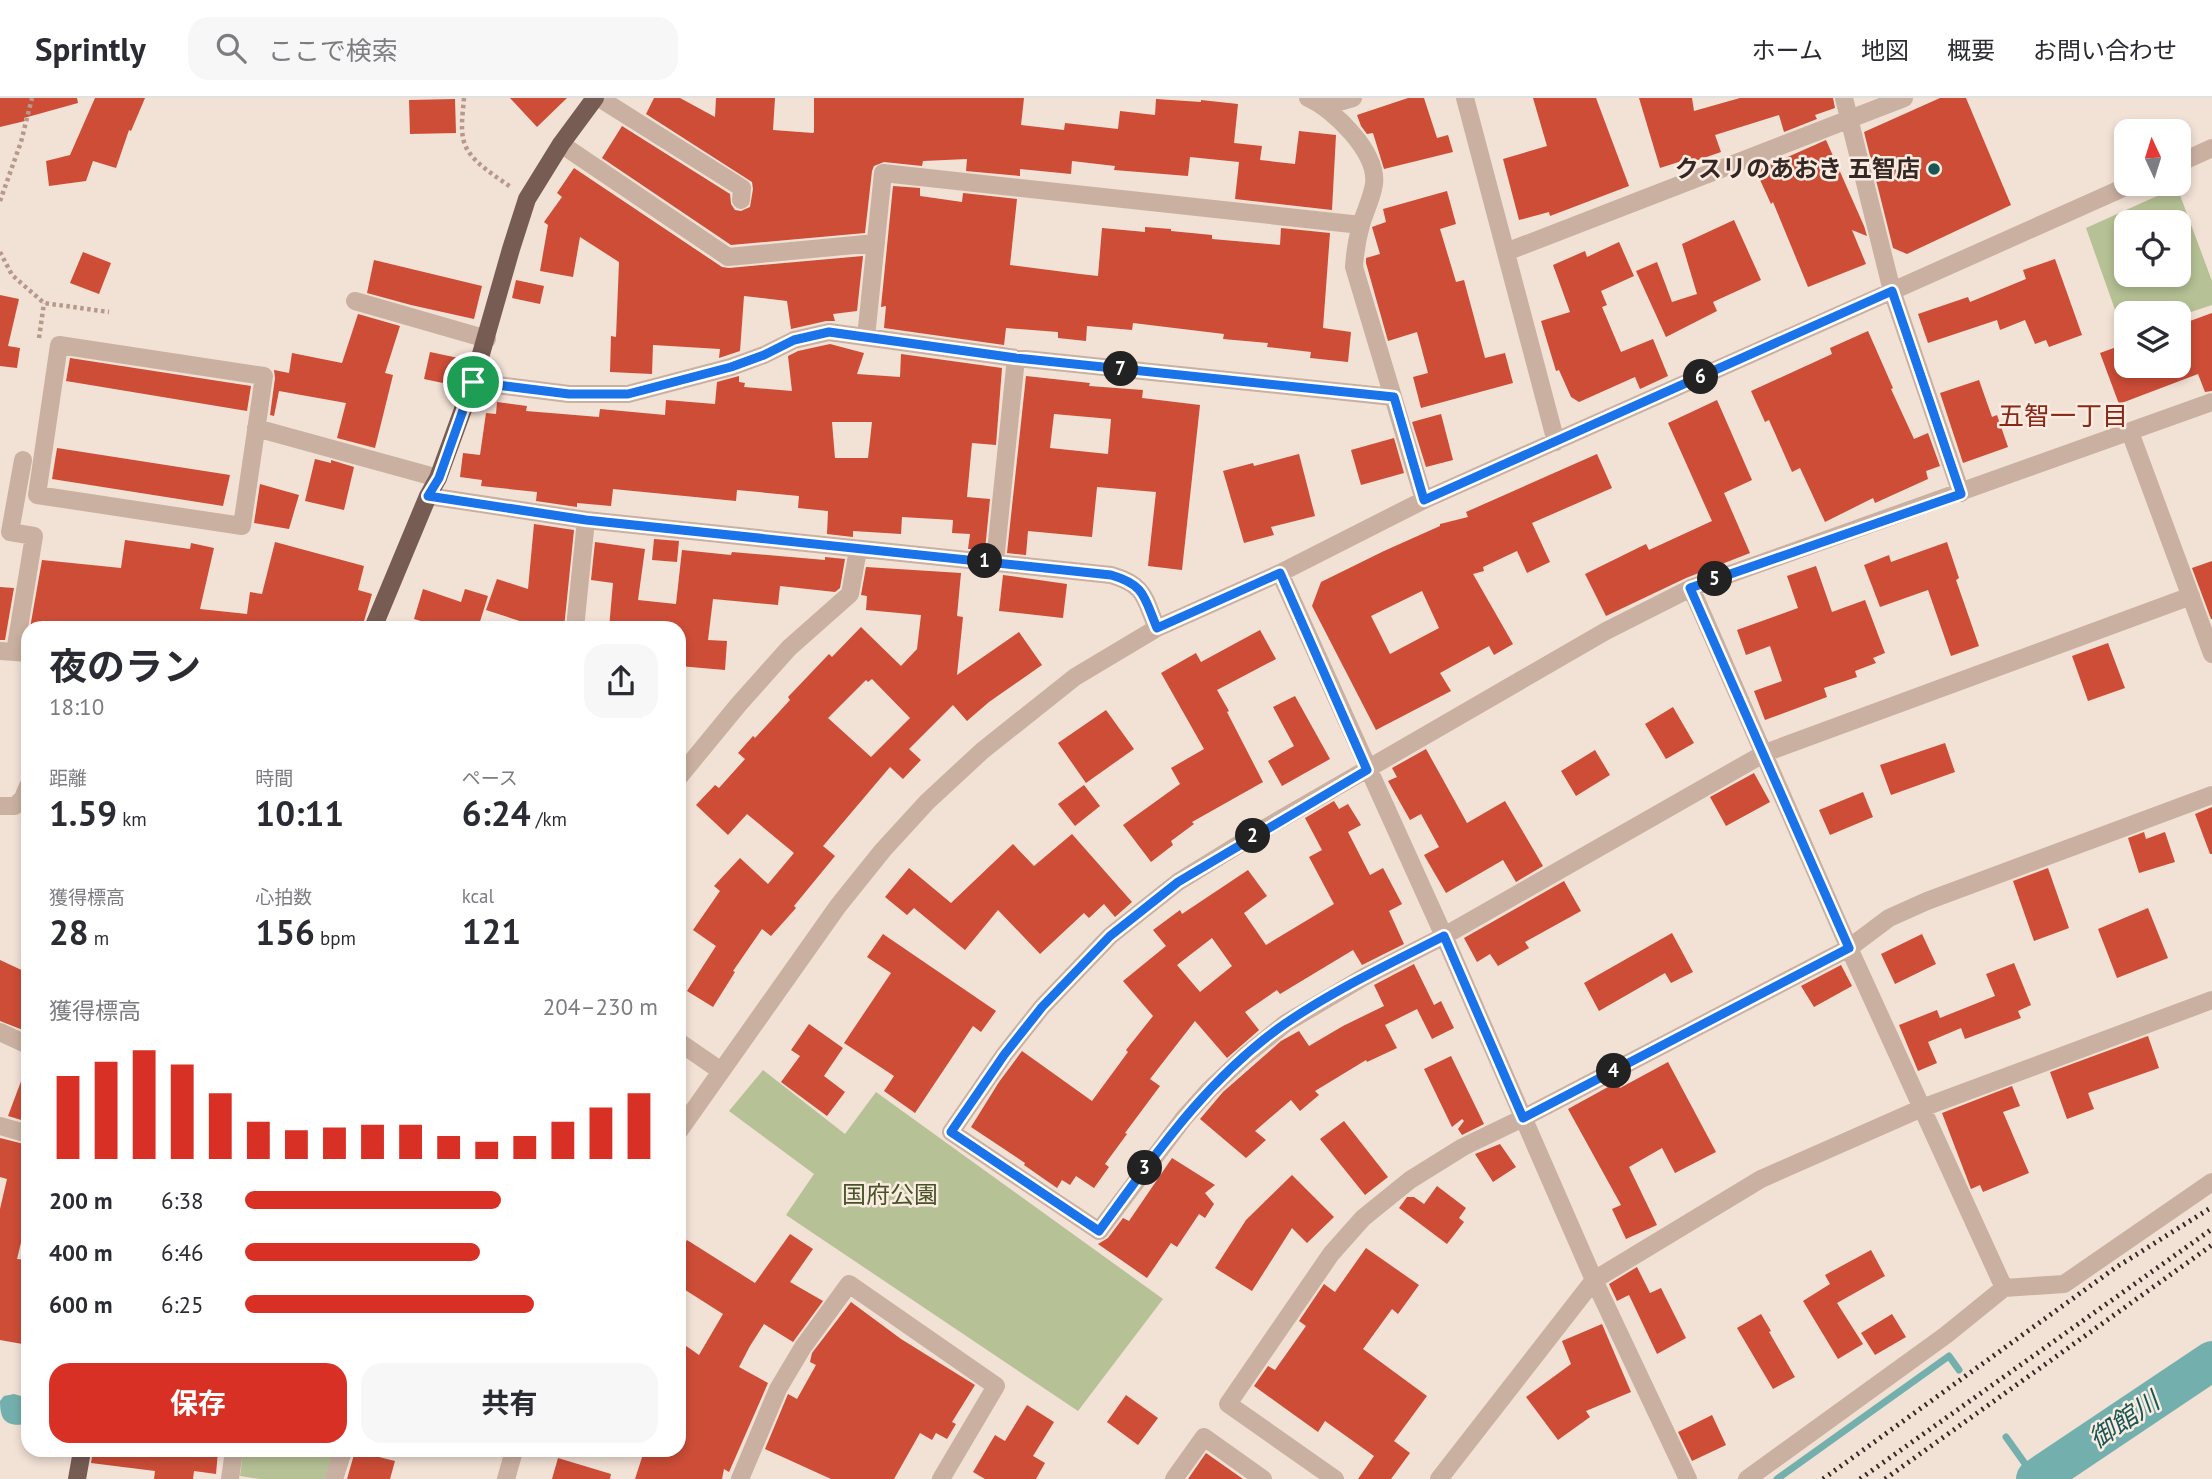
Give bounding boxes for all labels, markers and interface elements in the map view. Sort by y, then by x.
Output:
search box [188,17,678,80]
text: Sprintly [35,27,146,70]
icon: search [212,29,250,67]
text: ここで検索 [268,34,398,67]
text: ホーム [1752,35,1823,66]
text: 地図 [1861,35,1909,66]
text: 概要 [1947,35,1995,66]
text: お問い合わせ [2033,35,2177,66]
north arrow [2114,119,2191,196]
map controls [2114,119,2191,378]
place label: クスリのあおき 五智店 [1675,153,1920,184]
marker: クスリのあおき 五智店 [1926,161,1942,177]
button: locate [2114,210,2191,287]
button: layers [2114,301,2191,378]
pin [443,352,503,412]
pin: 7 [1104,352,1138,386]
text: 7 [1115,356,1126,380]
pin: 6 [1684,360,1718,394]
icon: arrive [454,363,492,401]
text: 6 [1695,364,1706,388]
district label: 五智一丁目 [1998,399,2128,432]
pin: 1 [968,544,1002,578]
text: 1 [979,548,990,572]
pin: 5 [1698,561,1732,596]
text: 5 [1709,566,1720,590]
text: 夜のラン [49,641,201,690]
button: share [584,644,658,718]
text: 18:10 [49,692,104,721]
text: 距離 [49,766,87,790]
text: 時間 [255,766,293,790]
text: ペース [462,766,518,790]
text: 1.59 [49,790,117,836]
text: 10:11 [255,790,344,836]
text: 6:24 [462,790,531,836]
text: km [117,807,147,831]
text: /km [531,807,567,831]
pin: 2 [1236,818,1270,854]
text: 2 [1247,823,1258,847]
text: kcal [462,884,494,908]
text: 獲得標高 [49,885,125,909]
text: 心拍数 [255,885,312,909]
text: 121 [462,908,521,954]
text: 28 [49,909,89,955]
text: 156 [255,909,315,955]
text: m [89,926,109,950]
text: bpm [315,926,356,950]
text: 204–230 m [543,992,658,1021]
text: 獲得標高 [49,996,141,1025]
pin: 4 [1596,1054,1632,1088]
text: 4 [1608,1058,1619,1082]
pin: 3 [1128,1150,1162,1186]
text: 3 [1139,1155,1150,1179]
park label: 国府公園 [842,1179,938,1210]
text: 200 m [49,1186,112,1215]
text: 6:38 [161,1186,204,1215]
text: 400 m [49,1238,112,1267]
text: 6:46 [161,1238,204,1267]
text: 600 m [49,1290,112,1319]
text: 6:25 [161,1290,204,1319]
button: 保存 [49,1363,347,1443]
button: 共有 [361,1363,658,1443]
water label: 御館川 [2082,1382,2168,1455]

